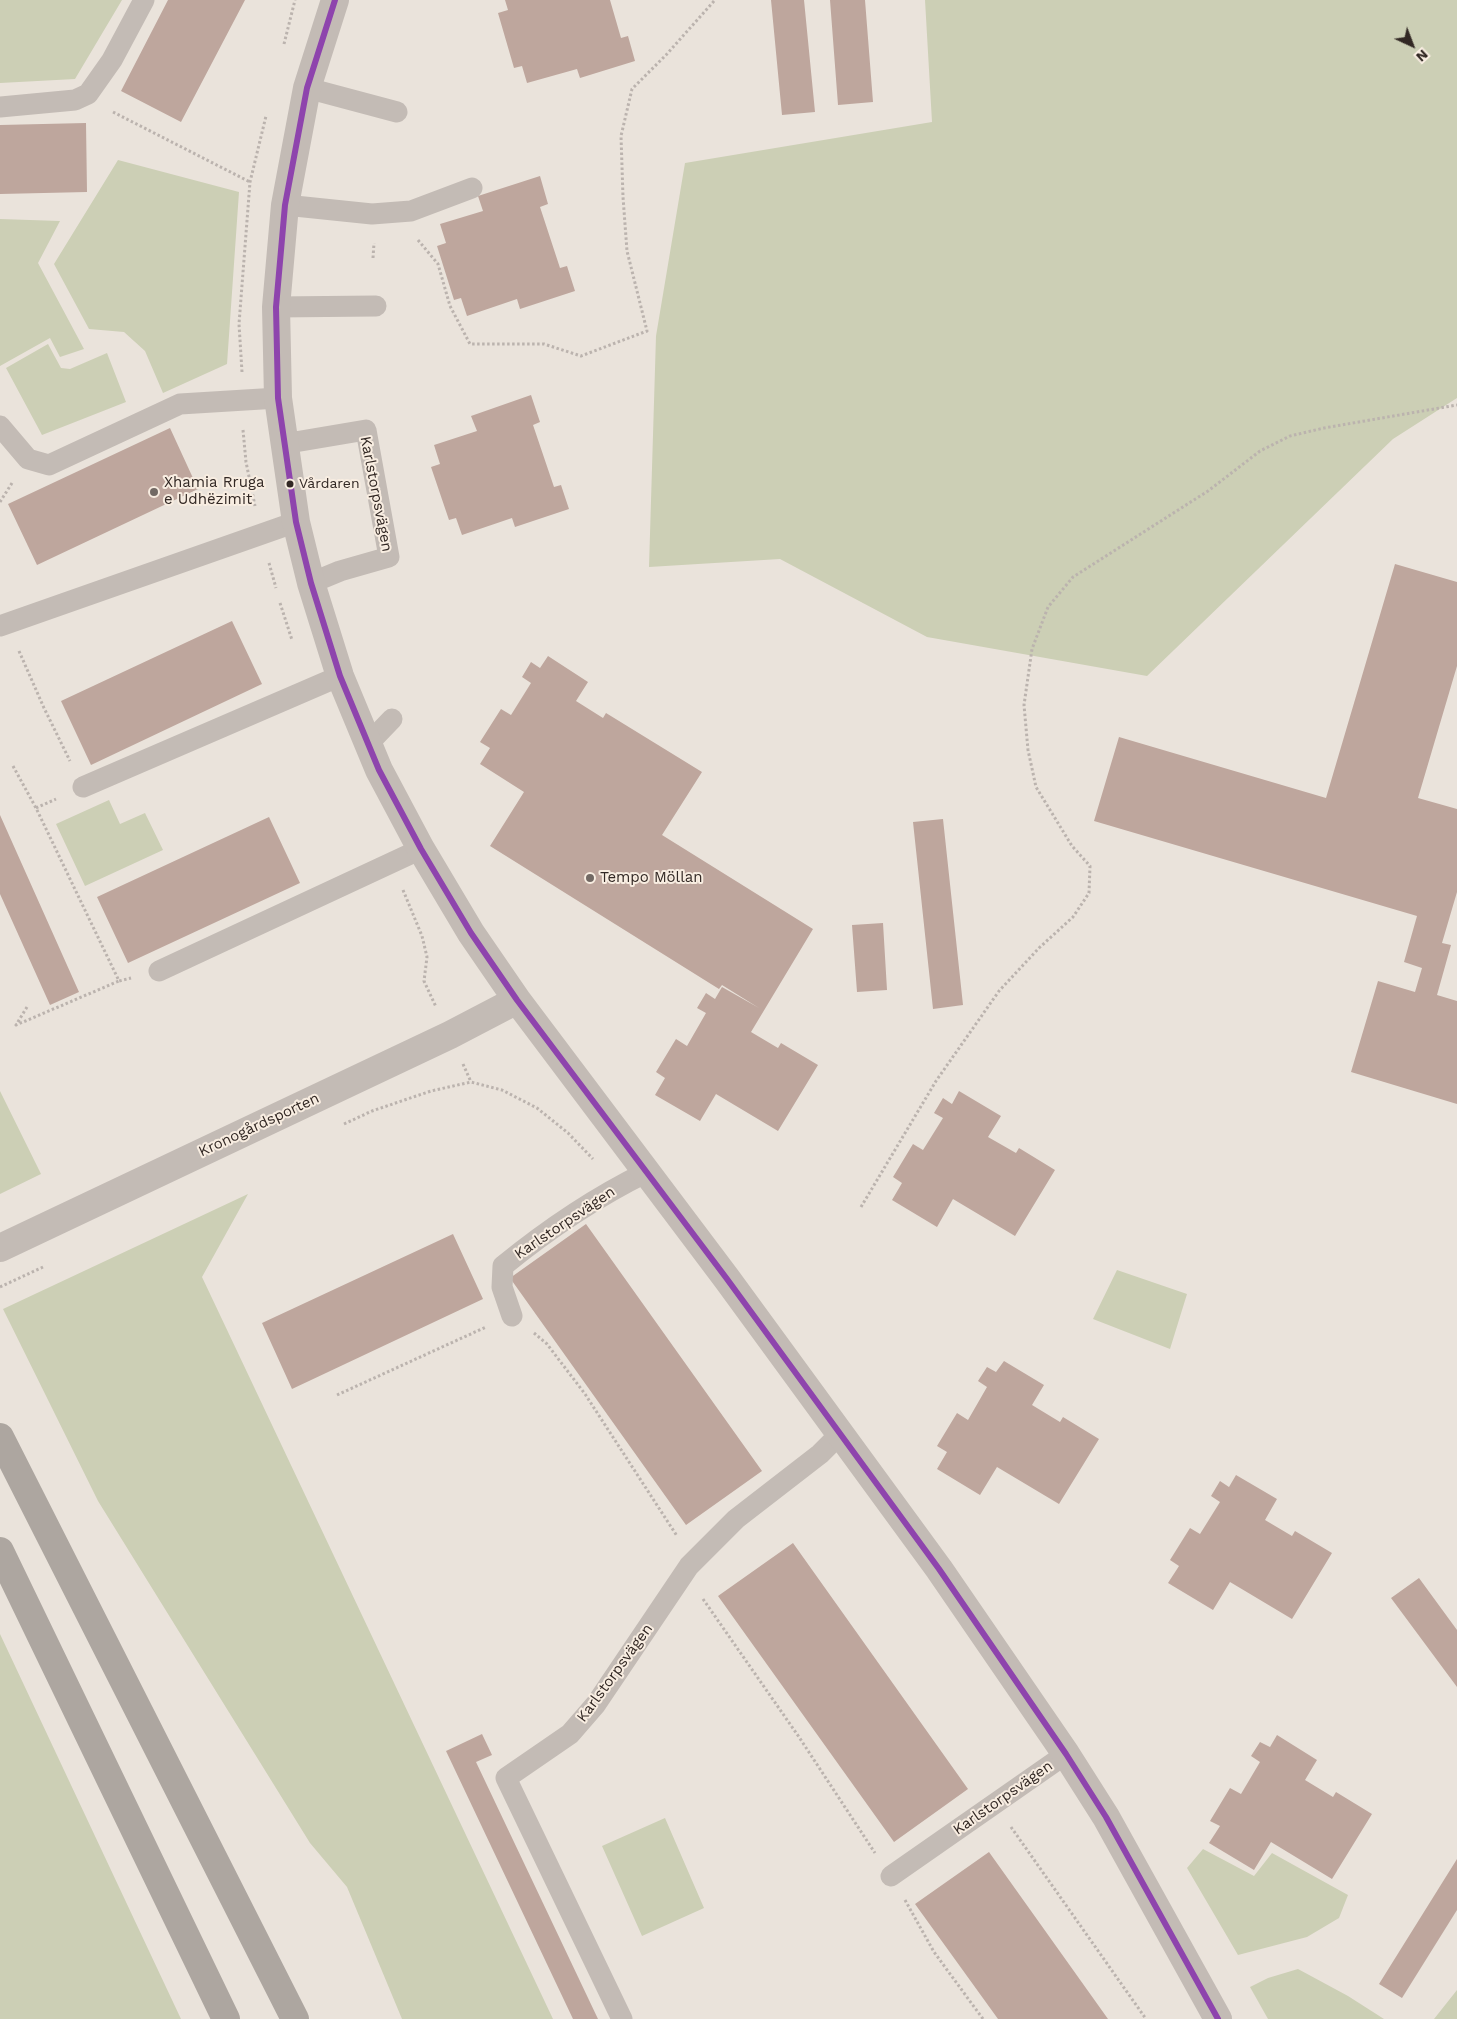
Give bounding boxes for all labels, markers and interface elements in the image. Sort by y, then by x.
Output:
north arrow [1387,20,1437,70]
text: N [1413,47,1431,65]
street label: Karlstorpsvägen [356,435,396,553]
place label: Xhamia Rruga e Udhëzimit [164,474,264,509]
place label: Vårdaren [299,476,360,492]
marker: Vårdaren [285,479,295,489]
marker: Xhamia Rruga e Udhëzimit [148,486,160,498]
place label: Tempo Möllan [600,869,703,887]
marker: Tempo Möllan [584,872,596,884]
street label: Kronogårdsporten [196,1089,322,1161]
street label: Karlstorpsvägen [511,1183,619,1263]
street label: Karlstorpsvägen [573,1620,657,1726]
street label: Karlstorpsvägen [950,1757,1056,1839]

